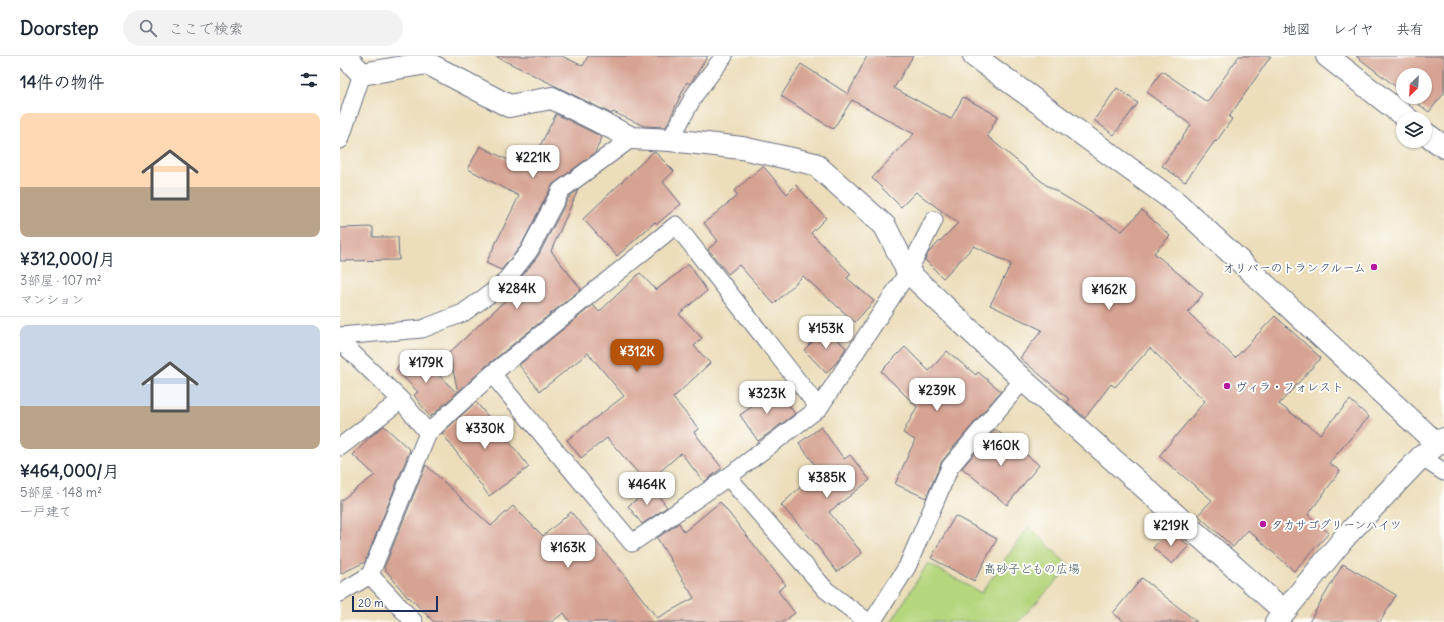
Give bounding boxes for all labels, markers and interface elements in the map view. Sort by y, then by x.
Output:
search box [123,10,403,46]
text: Doorstep [20,16,99,40]
icon: search [137,17,159,39]
text: ここで検索 [169,19,244,38]
text: 地図 [1283,20,1311,38]
text: レイヤ [1333,20,1374,38]
text: 共有 [1396,20,1424,38]
north arrow [1396,68,1432,104]
map controls [1396,68,1432,148]
icon: filters [298,69,320,91]
text: 14件の物件 [20,71,105,93]
button: layers [1396,112,1432,148]
icon: home [134,139,206,211]
pin: ¥221K [505,145,561,179]
text: ¥221K [515,149,551,166]
text: ¥312,000/月 [20,248,116,270]
place label: オリバーのトランクルーム [1223,260,1366,275]
marker: オリバーのトランクルーム [1369,262,1379,272]
text: 3部屋 · 107 m² [20,272,102,289]
pin: ¥284K [489,276,545,310]
pin: ¥162K [1081,277,1137,311]
text: ¥284K [498,280,536,297]
text: ¥162K [1091,281,1127,298]
text: マンション [20,291,84,308]
pin: ¥153K [798,316,854,350]
text: ¥153K [808,320,844,337]
pin: ¥312K [609,339,665,373]
text: ¥312K [619,343,655,360]
pin: ¥179K [398,350,454,384]
icon: home [134,351,206,423]
text: ¥179K [409,354,443,371]
pin: ¥239K [909,378,965,412]
place label: ヴィラ・フォレスト [1235,379,1344,394]
pin: ¥323K [739,381,795,415]
marker: ヴィラ・フォレスト [1222,381,1232,391]
text: ¥239K [918,382,956,399]
text: ¥323K [748,385,786,402]
pin: ¥330K [457,416,513,450]
text: ¥330K [466,420,504,437]
pin: ¥160K [973,433,1029,467]
text: ¥160K [983,437,1019,454]
text: ¥464,000/月 [20,460,120,482]
pin: ¥385K [799,465,855,499]
text: ¥385K [808,469,846,486]
pin: ¥464K [619,472,675,506]
text: ¥464K [628,476,666,493]
text: 5部屋 · 148 m² [20,484,102,501]
text: 一戸建て [20,503,72,520]
pin: ¥219K [1143,513,1199,547]
text: ¥219K [1153,517,1189,534]
place label: タカサゴグリーンハイツ [1271,517,1402,532]
marker: タカサゴグリーンハイツ [1258,519,1268,529]
pin: ¥163K [540,535,596,569]
text: ¥163K [550,539,586,556]
park label: 高砂子どもの広場 [984,561,1080,576]
scale bar [352,594,438,613]
text: 20 m [358,596,384,610]

